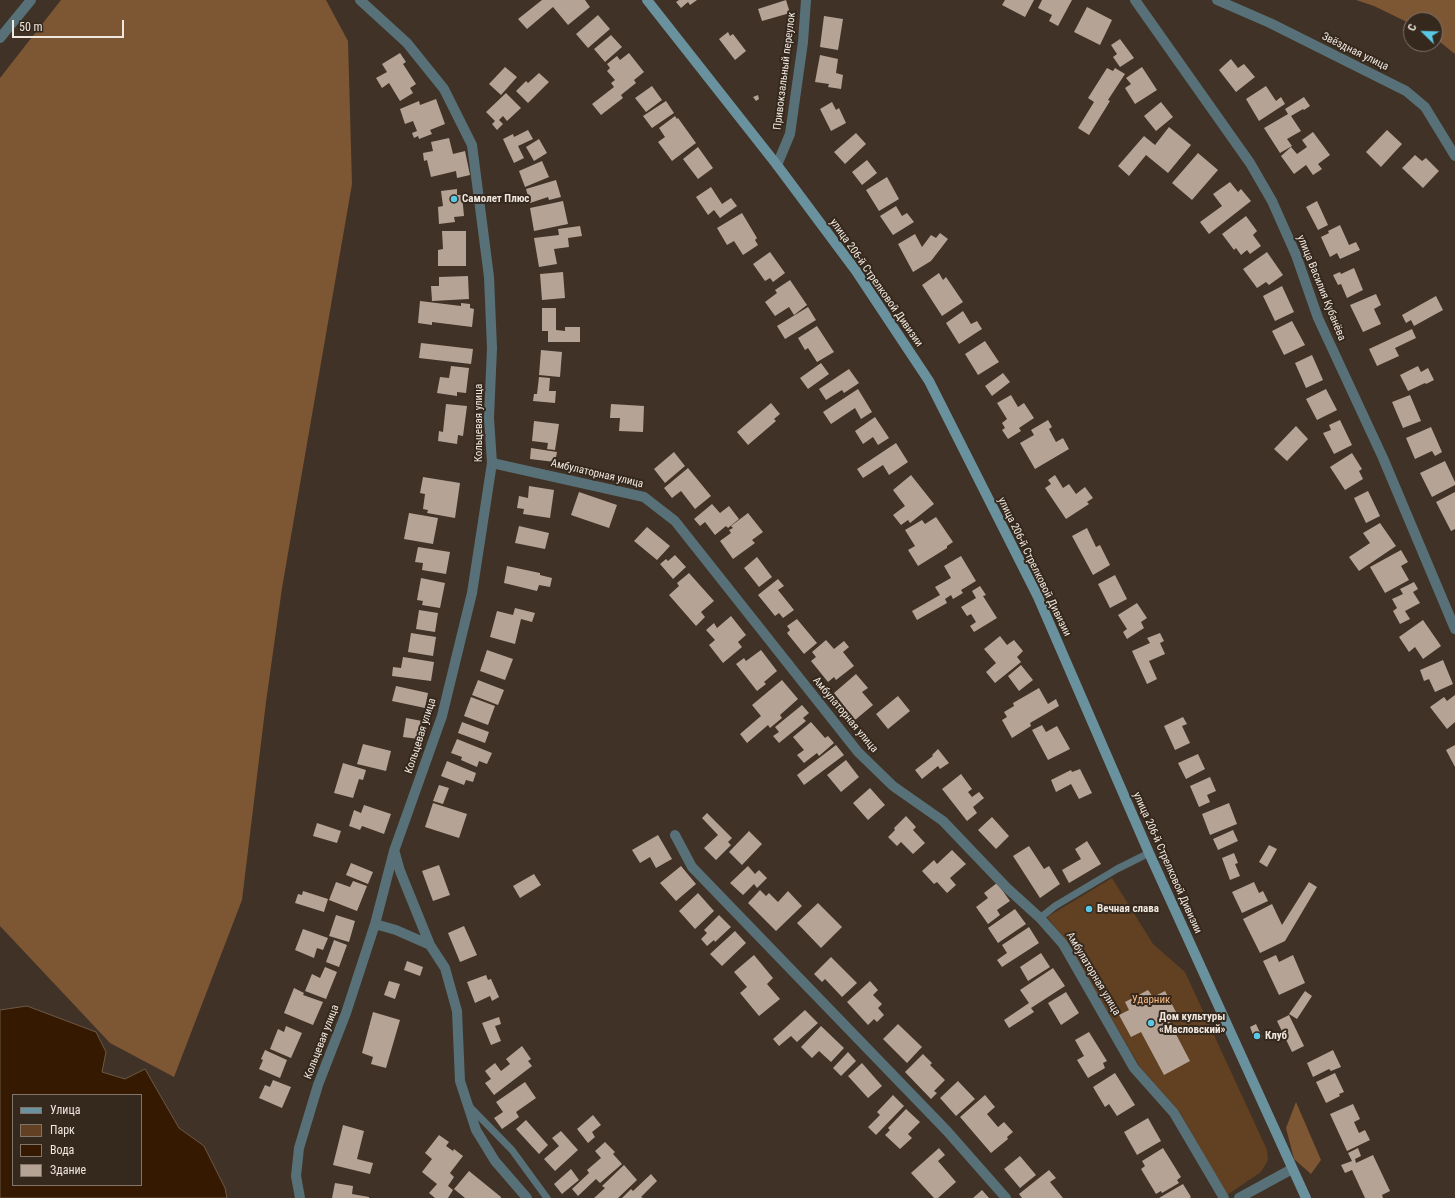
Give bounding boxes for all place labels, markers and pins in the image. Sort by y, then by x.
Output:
place label: Самолет Плюс [462,192,529,206]
marker: Самолет Плюс [449,194,459,204]
place label: Вечная слава [1097,902,1159,916]
marker: Вечная слава [1084,904,1094,914]
place label: Дом культуры «Масловский» [1159,1010,1226,1036]
marker: Дом культуры «Масловский» [1146,1018,1156,1028]
place label: Клуб [1265,1029,1287,1043]
marker: Клуб [1252,1031,1262,1041]

